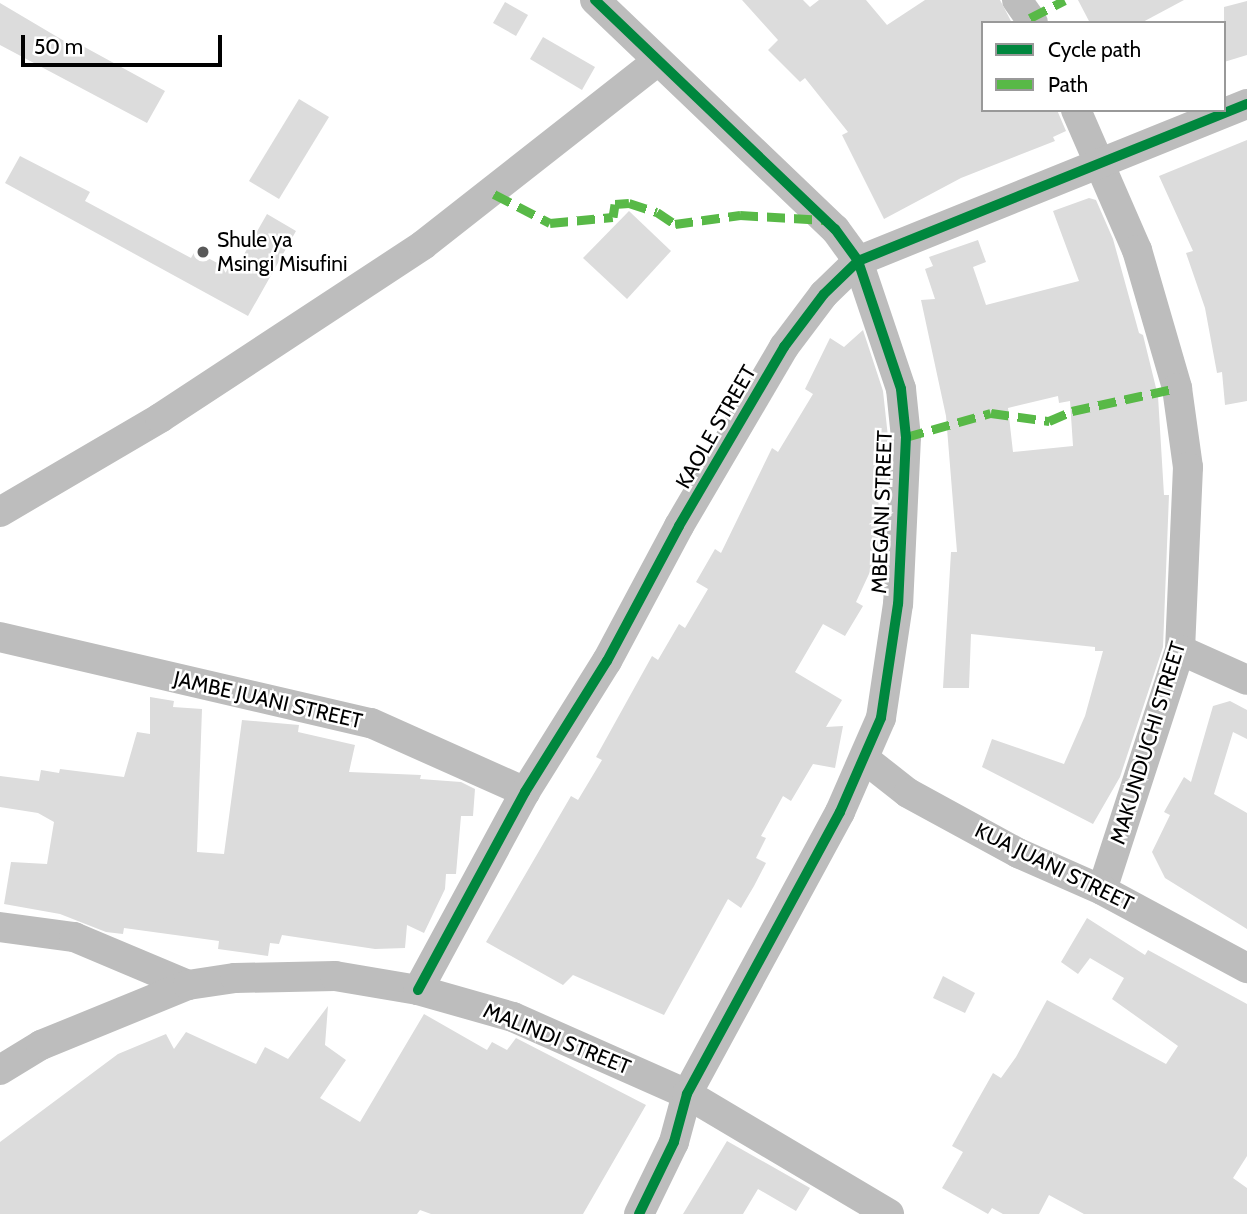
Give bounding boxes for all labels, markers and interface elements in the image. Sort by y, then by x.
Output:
scale bar [24,21,226,65]
legend [981,21,1226,112]
text: 50 m [34,34,83,59]
text: Cycle path [1048,37,1141,62]
text: Path [1048,72,1088,97]
place label: Shule ya Msingi Misufini [217,227,347,277]
marker: Shule ya Msingi Misufini [195,244,211,260]
street label: KAOLE STREET [671,361,761,493]
street label: MBEGANI STREET [867,430,897,594]
street label: MAKUNDUCHI STREET [1105,639,1191,847]
street label: JAMBE JUANI STREET [171,666,365,734]
street label: KUA JUANI STREET [971,818,1137,916]
street label: MALINDI STREET [480,998,634,1080]

